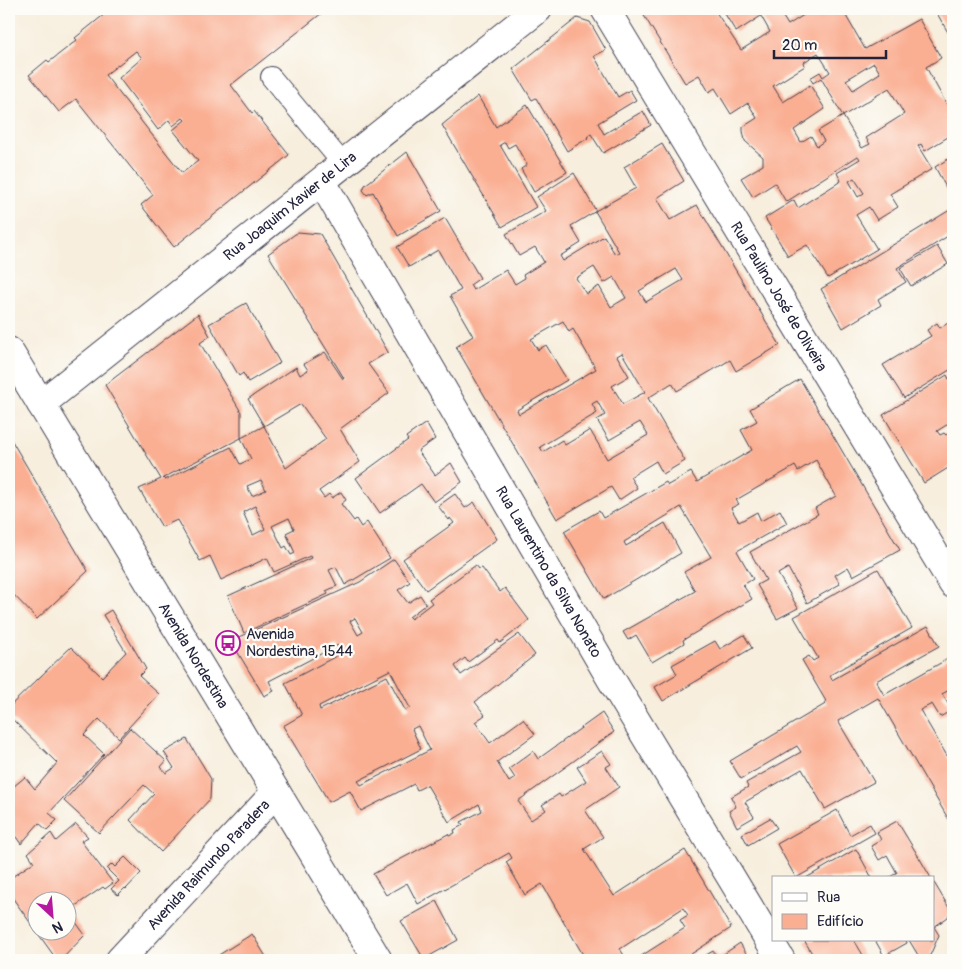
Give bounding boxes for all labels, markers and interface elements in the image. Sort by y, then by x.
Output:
scale bar [774,28,887,60]
text: 20 m [782,36,817,55]
street label: Rua Joaquim Xavier de Lira [220,147,360,265]
street label: Rua Paulino José de Oliveira [726,218,831,375]
street label: Rua Laurentino da Silva Nonato [491,483,606,661]
street label: Avenida Nordestina [154,599,233,712]
place label: Avenida Nordestina, 1544 [246,625,353,661]
bus stop icon: Avenida Nordestina, 1544 [215,630,241,656]
street label: Avenida Raimundo Paradera [143,795,274,934]
legend [772,876,934,942]
text: Rua [817,888,840,907]
north arrow [28,892,78,942]
text: Edifício [817,912,863,931]
text: N [49,918,65,937]

